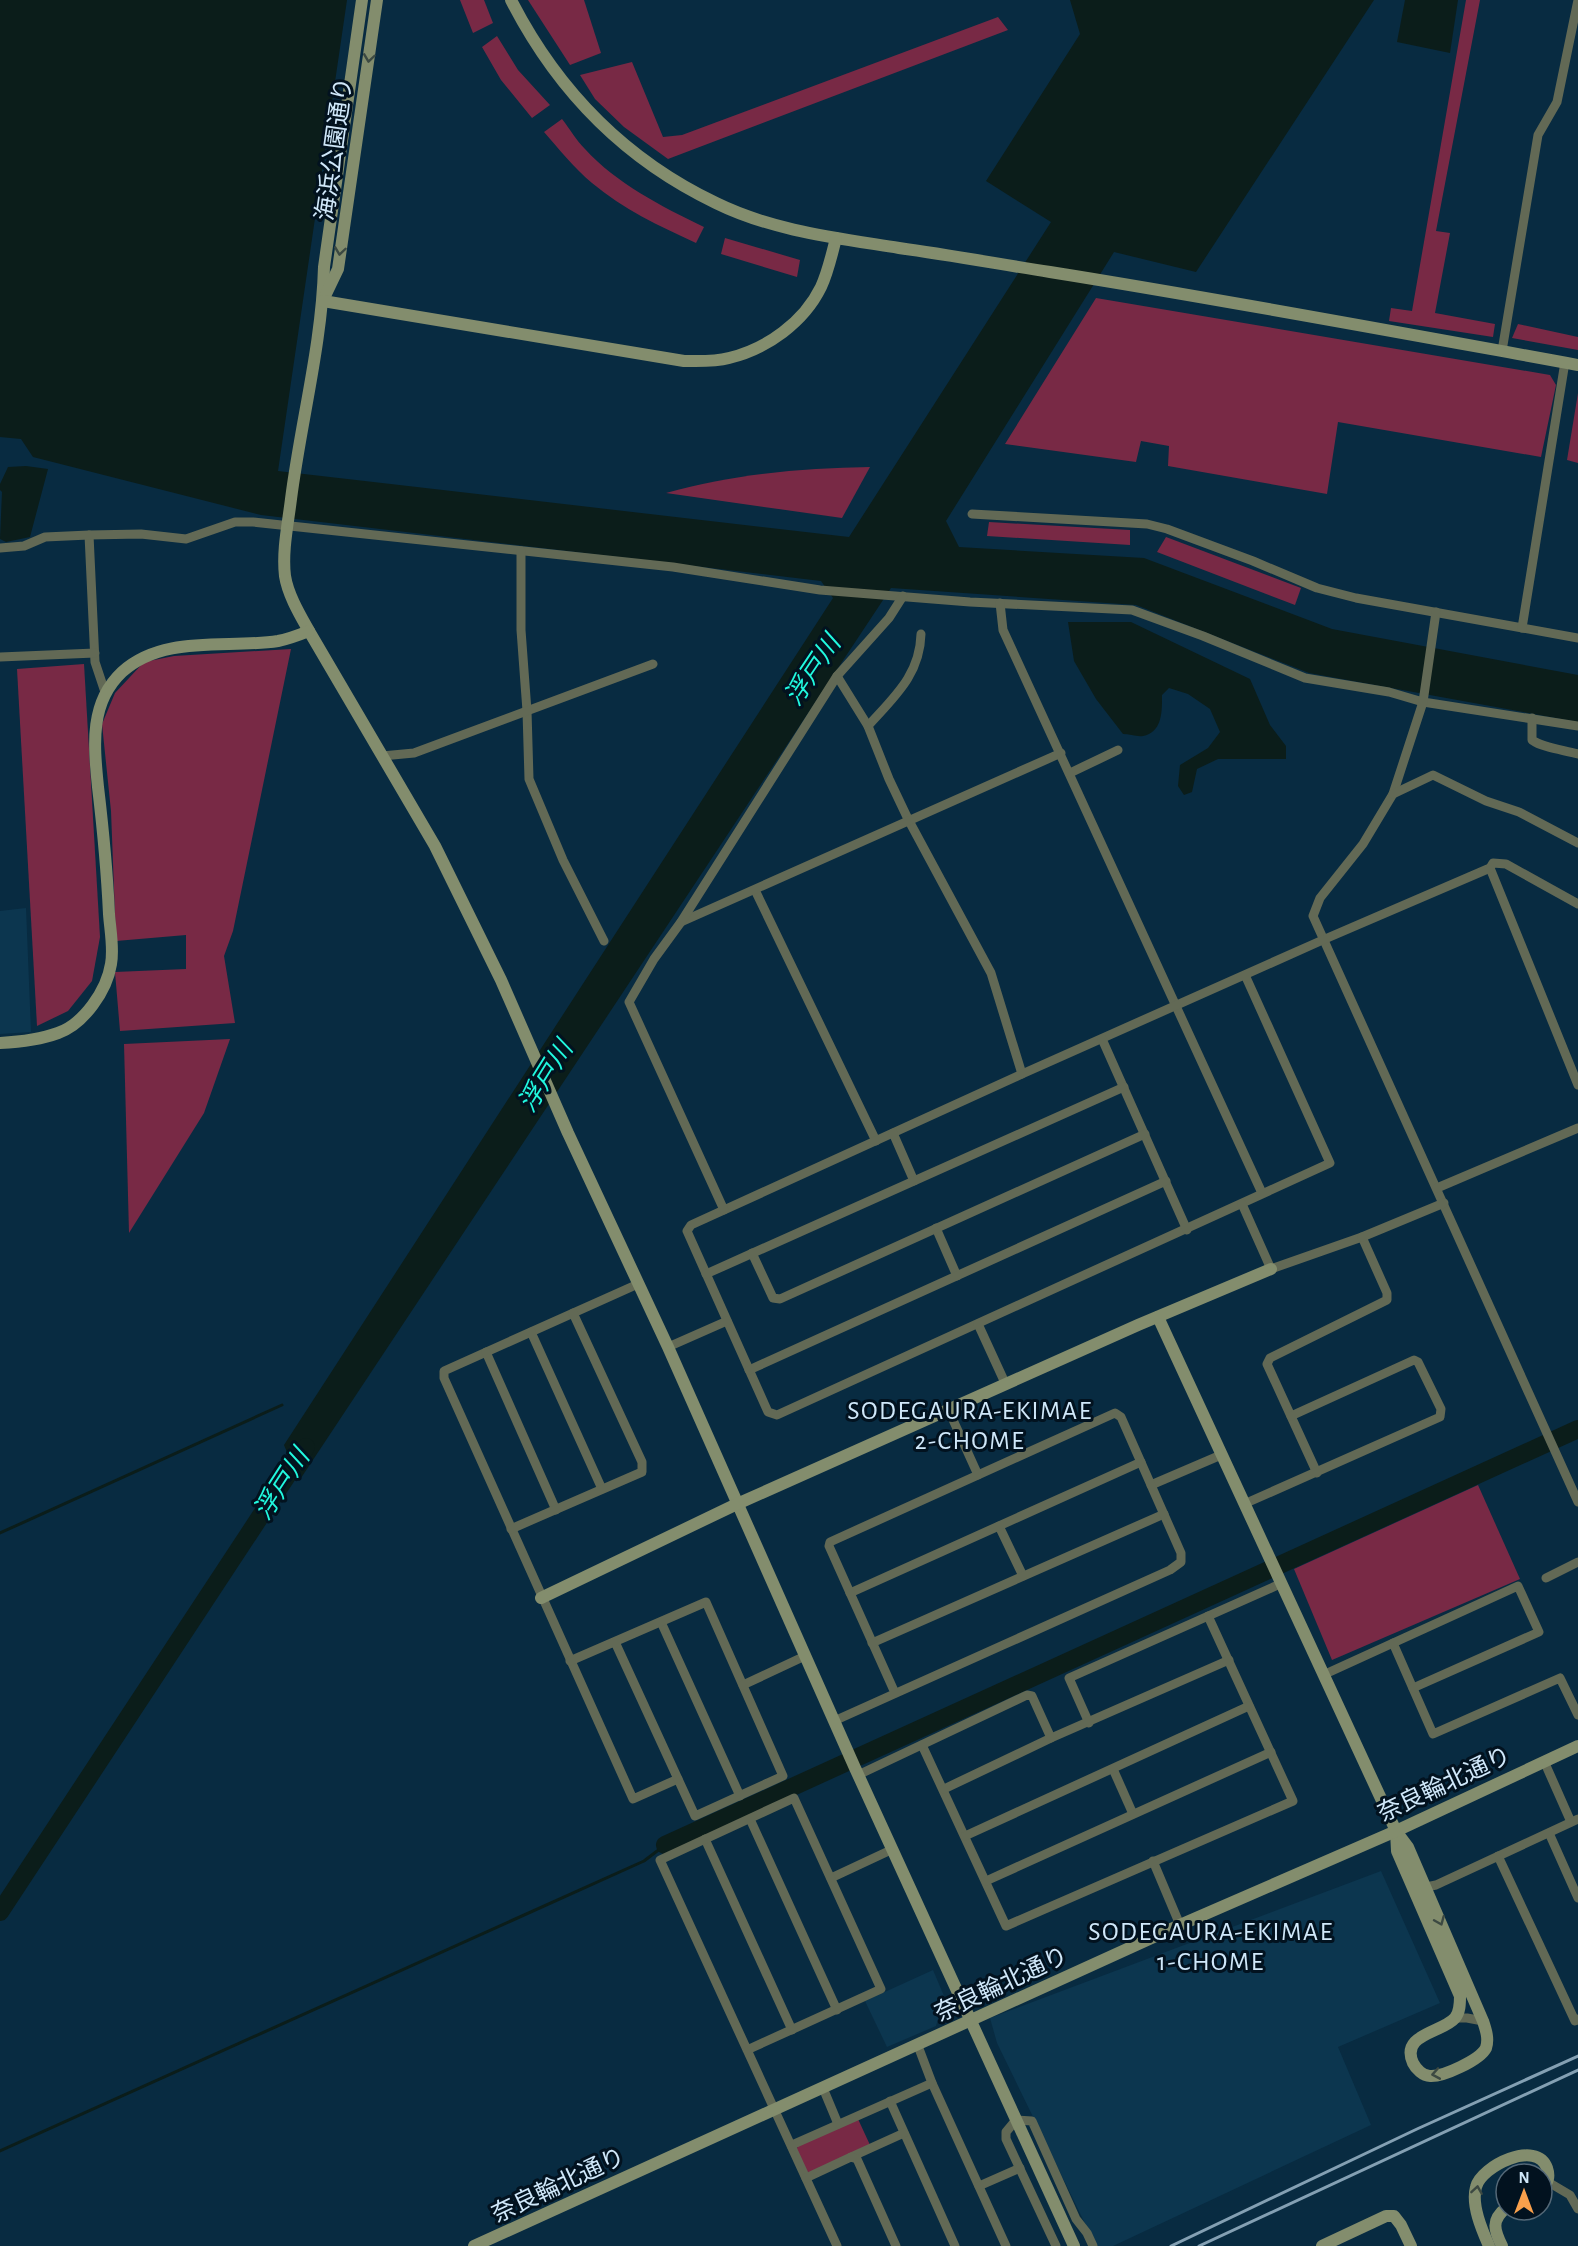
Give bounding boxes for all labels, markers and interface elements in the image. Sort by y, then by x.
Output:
one-way arrow [363,53,375,62]
street label: 海浜公園通り [311,76,357,222]
one-way arrow [335,246,347,255]
water label: 浮戸川 [779,628,847,710]
water label: 浮戸川 [513,1033,579,1116]
district label: SODEGAURA-EKIMAE 2-CHOME [847,1398,1093,1454]
water label: 浮戸川 [249,1442,316,1524]
street label: 奈良輪北通り [1373,1742,1515,1826]
one-way arrow [1433,1914,1445,1925]
district label: SODEGAURA-EKIMAE 1-CHOME [1088,1919,1334,1975]
street label: 奈良輪北通り [930,1942,1072,2026]
one-way arrow [1431,2067,1441,2080]
street label: 奈良輪北通り [487,2143,629,2227]
north arrow [1494,2162,1554,2222]
text: N [1518,2170,1530,2186]
one-way arrow [1470,2185,1482,2195]

